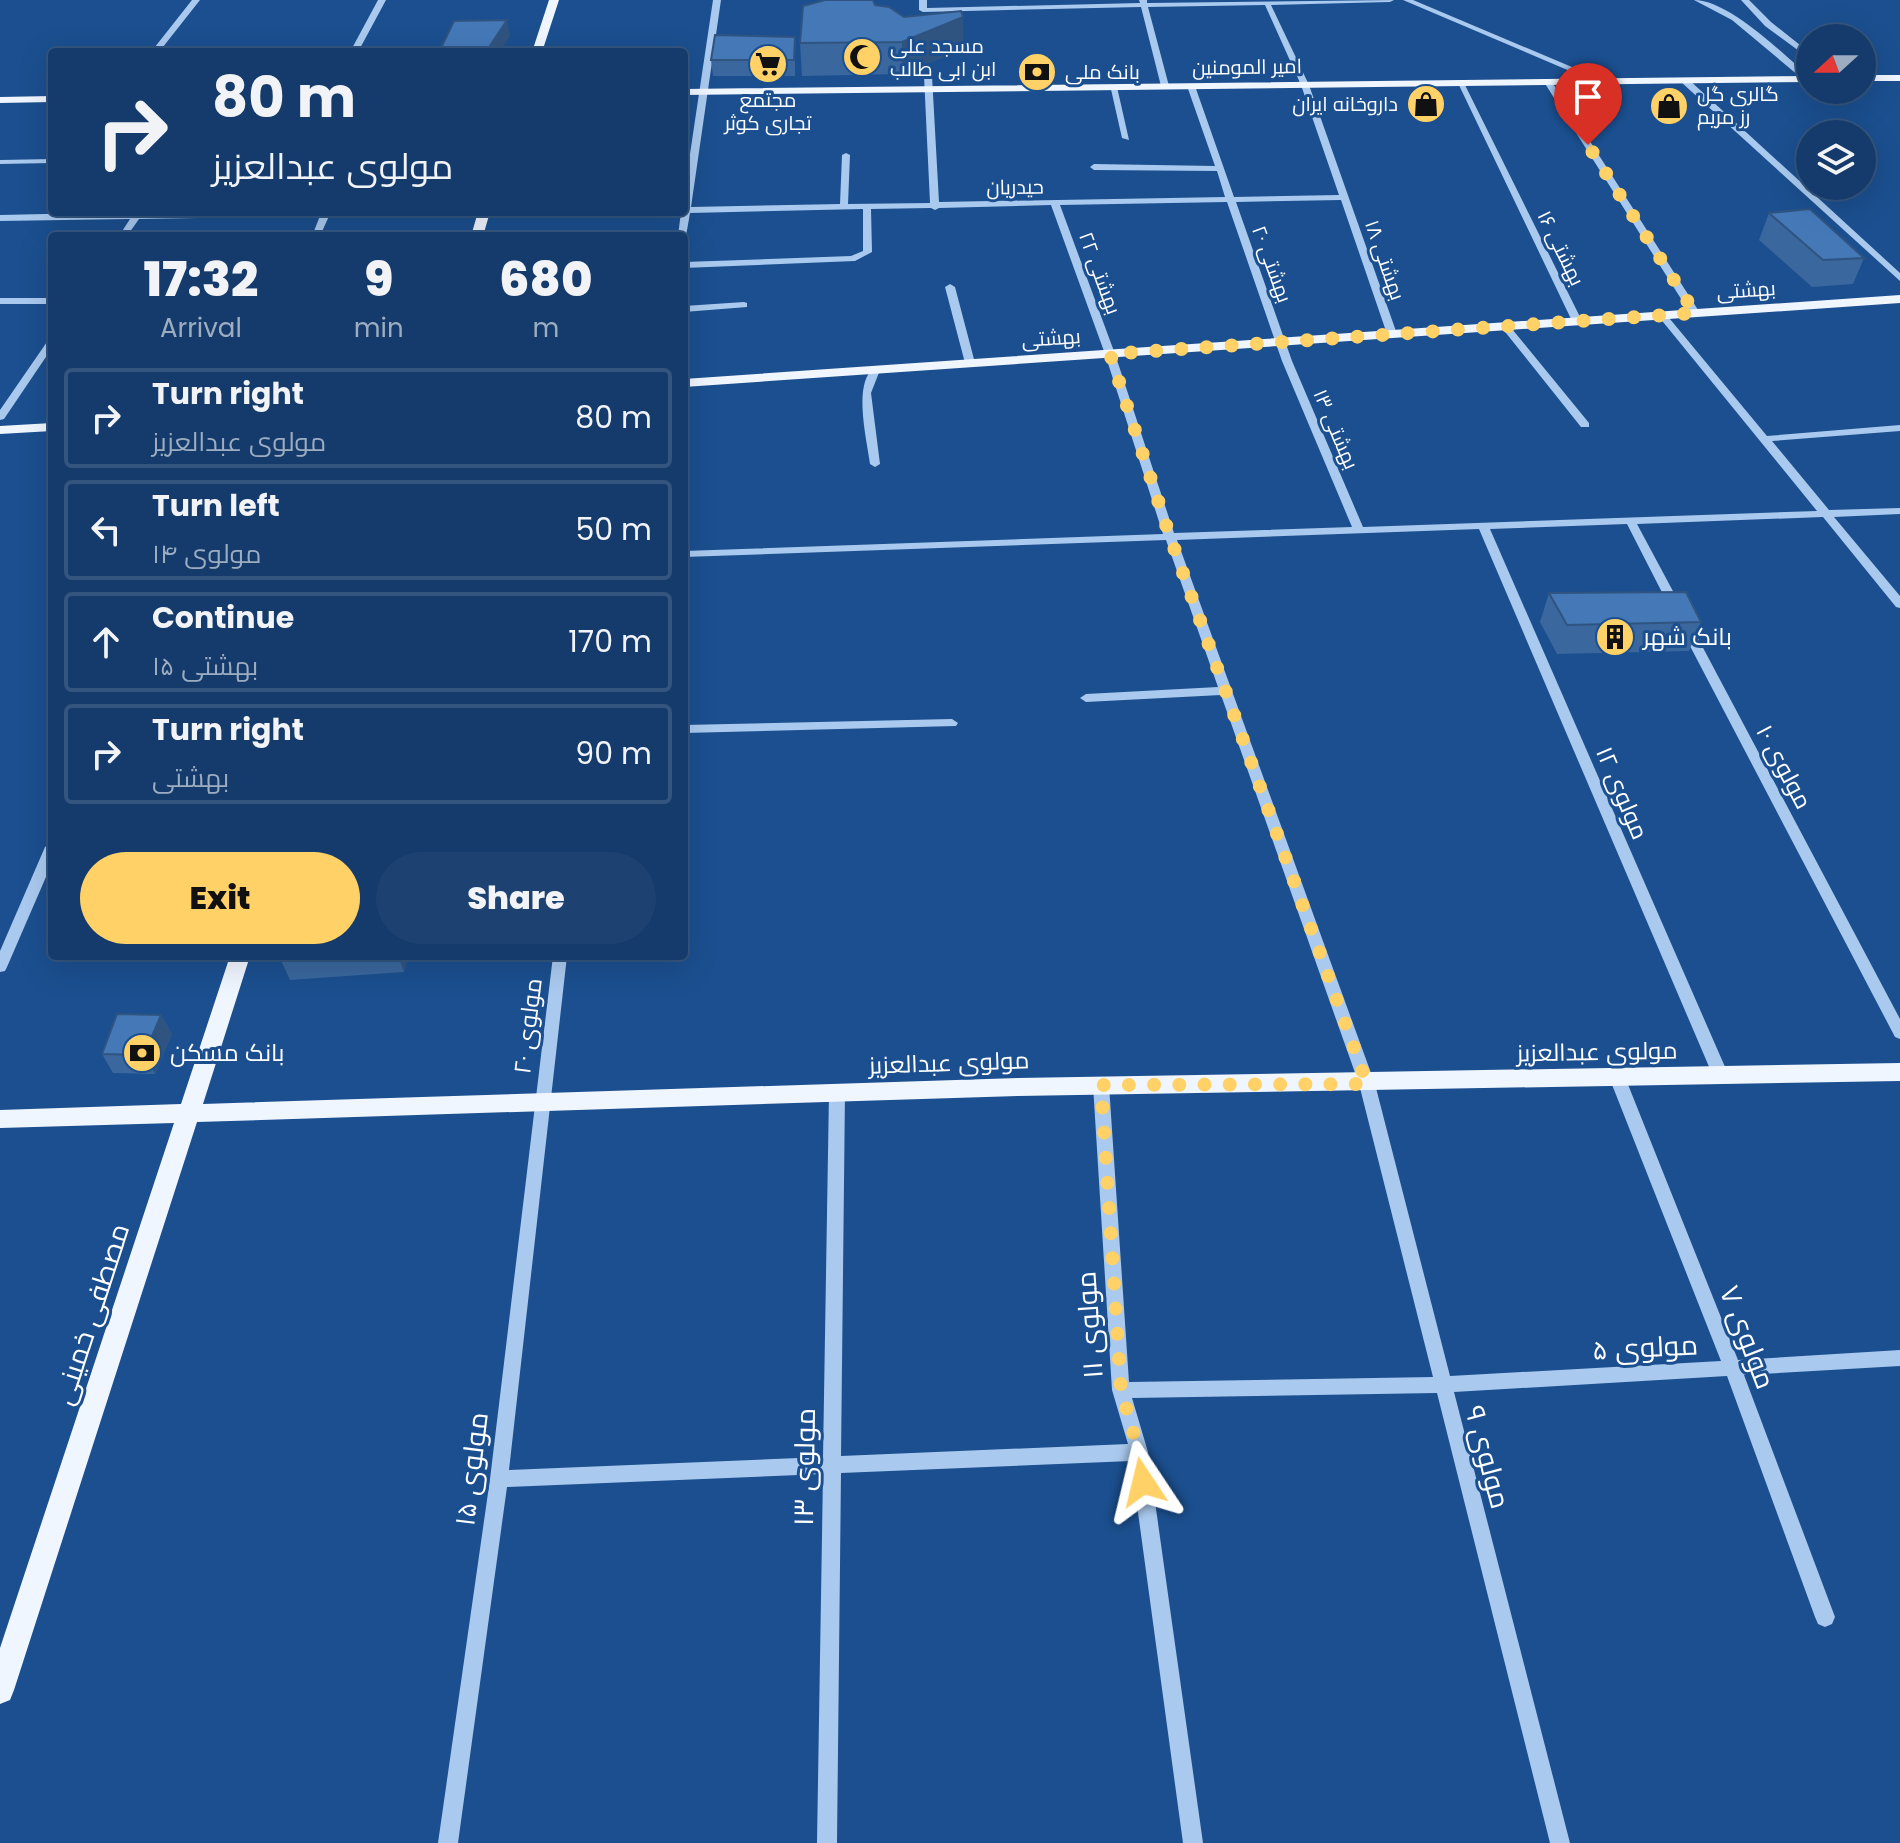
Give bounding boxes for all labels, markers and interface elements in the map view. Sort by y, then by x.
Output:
north arrow [1796,24,1876,104]
map controls [1796,24,1876,200]
place label: مسجد علی ابن ابی طالب [890,32,996,83]
mosque icon: مسجد علی ابن ابی طالب [841,36,883,78]
supermarket icon: مجتمع تجاری کوثر [747,43,789,85]
bank icon: بانک ملی [1016,51,1058,93]
street label: امیر المومنین [1192,52,1302,82]
text: 80 m [212,58,356,137]
place label: بانک ملی [1065,58,1140,86]
pin [1554,63,1622,145]
icon: arrive [1566,75,1610,119]
icon: right [80,80,184,184]
place label: گالری گل رز مریم [1697,80,1779,131]
shop icon: داروخانه ایران [1405,83,1447,125]
shop icon: گالری گل رز مریم [1648,85,1690,127]
place label: مجتمع تجاری کوثر [723,86,812,137]
place label: داروخانه ایران [1292,90,1398,118]
button: layers [1796,120,1876,200]
text: مولوی عبدالعزیز [212,141,453,192]
street label: حیدریان [986,173,1044,201]
street label: بهشتی ۱۶ [1531,206,1591,290]
street label: بهشتی ۱۸ [1358,216,1412,304]
street label: بهشتی ۲۰ [1245,222,1299,306]
street label: بهشتی ۲۲ [1072,228,1128,318]
text: 17:32 [144,246,258,313]
text: 9 [364,246,393,313]
text: 680 [499,246,592,313]
street label: بهشتی [1715,274,1777,306]
text: Arrival [160,310,242,346]
text: min [354,310,404,346]
text: m [532,310,559,346]
street label: بهشتی [1020,322,1082,354]
text: Turn right [152,372,304,415]
street label: بهشتی ۱۳ [1307,385,1365,473]
icon: right [84,396,128,440]
text: 80 m [575,396,652,439]
text: مولوی عبدالعزیز [152,424,326,460]
text: Turn left [152,484,280,527]
icon: left [84,508,128,552]
text: 50 m [575,508,652,551]
text: مولوی ۱۴ [152,536,261,572]
text: Continue [152,596,294,639]
building icon: بانک شهر [1594,616,1636,658]
icon: ahead [84,620,128,664]
text: 170 m [568,620,652,663]
place label: بانک شهر [1641,620,1732,653]
text: بهشتی ۱۵ [152,648,258,684]
text: Turn right [152,708,304,751]
street label: مولوی ۱۰ [1748,719,1820,815]
icon: right [84,732,128,776]
text: 90 m [575,732,652,775]
street label: مولوی ۱۲ [1588,741,1657,844]
text: بهشتی [152,760,229,796]
button: Exit [80,852,360,944]
button: Share [376,852,656,944]
street label: مولوی ۲۰ [505,976,550,1076]
bank icon: بانک مسکن [121,1032,163,1074]
street label: مولوی عبدالعزیز [1514,1034,1678,1069]
place label: بانک مسکن [170,1036,285,1069]
street label: مولوی عبدالعزیز [866,1043,1030,1082]
street label: مصطفی خمینی [44,1218,139,1410]
street label: مولوی ۱۱ [1066,1270,1113,1380]
street label: مولوی ۷ [1710,1280,1785,1395]
street label: مولوی ۵ [1591,1325,1699,1370]
street label: مولوی ۹ [1455,1401,1520,1513]
street label: مولوی ۱۳ [784,1408,825,1526]
street label: مولوی ۱۵ [445,1410,498,1528]
position arrow [1101,1440,1185,1524]

